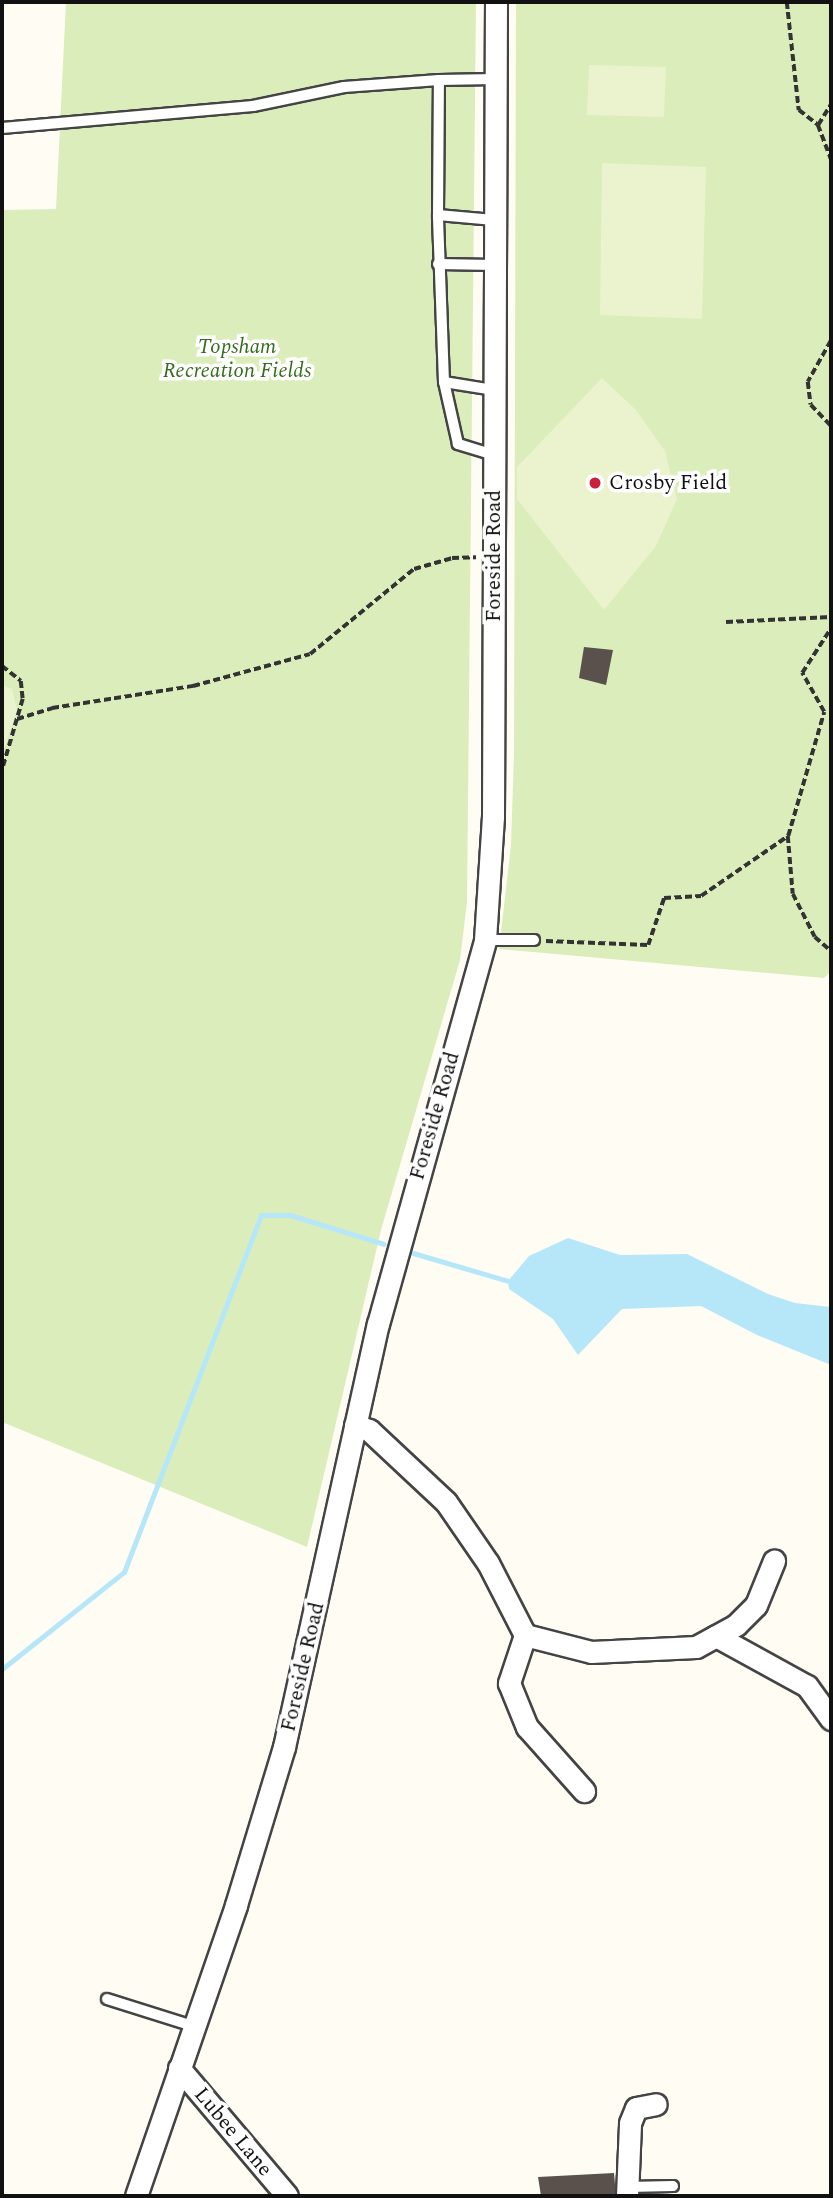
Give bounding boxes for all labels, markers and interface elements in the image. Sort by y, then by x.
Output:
park label: Topsham Recreation Fields [163,334,311,384]
place label: Crosby Field [609,470,727,496]
marker: Crosby Field [587,475,603,491]
street label: Foreside Road [481,490,507,622]
street label: Foreside Road [405,1049,465,1183]
street label: Foreside Road [276,1600,330,1734]
street label: Lubee Lane [189,2082,277,2182]

